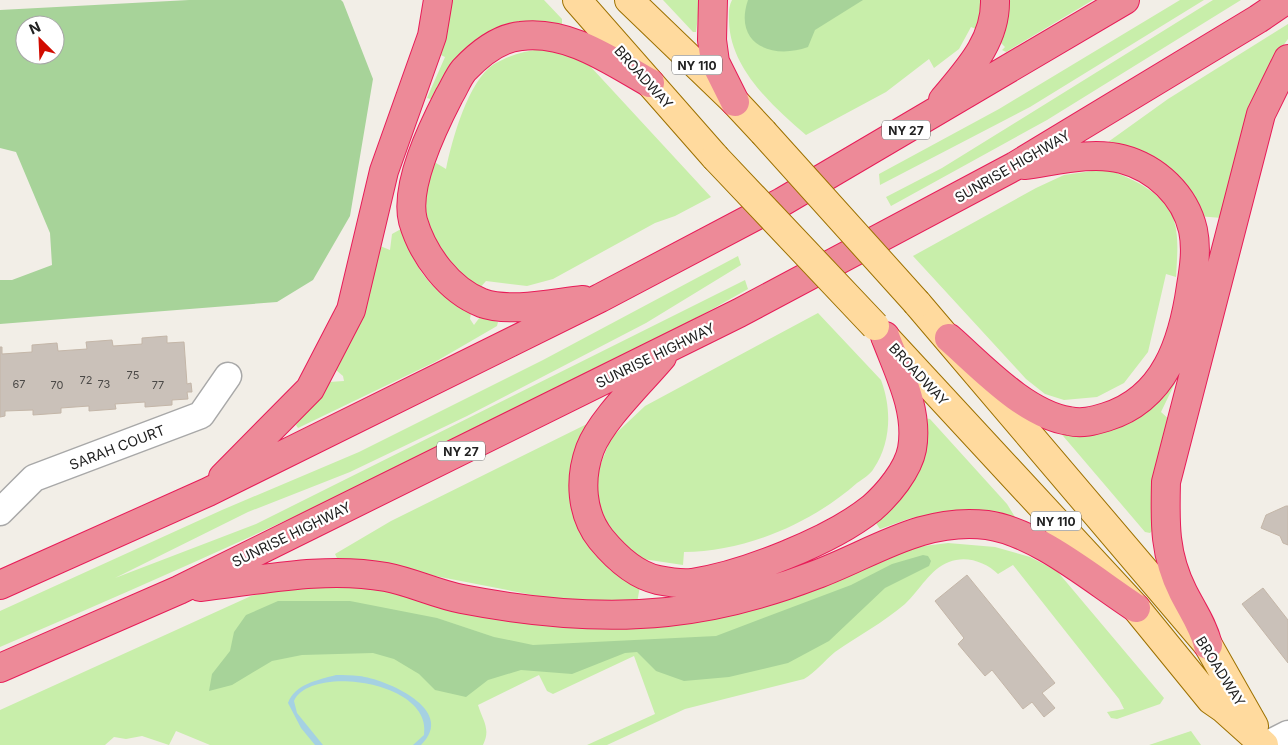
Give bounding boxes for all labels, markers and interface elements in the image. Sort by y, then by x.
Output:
north arrow [15,15,65,65]
text: N [26,18,43,38]
street label: BROADWAY [611,42,677,113]
road number: NY 110 [672,56,722,74]
road number: NY 27 [882,120,930,140]
street label: SUNRISE HIGHWAY [951,126,1073,206]
street label: SUNRISE HIGHWAY [593,319,718,391]
street label: BROADWAY [886,339,953,409]
house number: 75 [127,368,140,382]
house number: 72 [80,373,92,387]
house number: 67 [12,377,26,391]
house number: 73 [98,377,111,391]
house number: 70 [51,378,64,392]
house number: 77 [152,378,164,392]
street label: SARAH COURT [67,421,167,473]
road number: NY 27 [437,442,485,461]
street label: SUNRISE HIGHWAY [229,498,354,570]
road number: NY 110 [1031,512,1081,530]
street label: BROADWAY [1193,633,1249,710]

